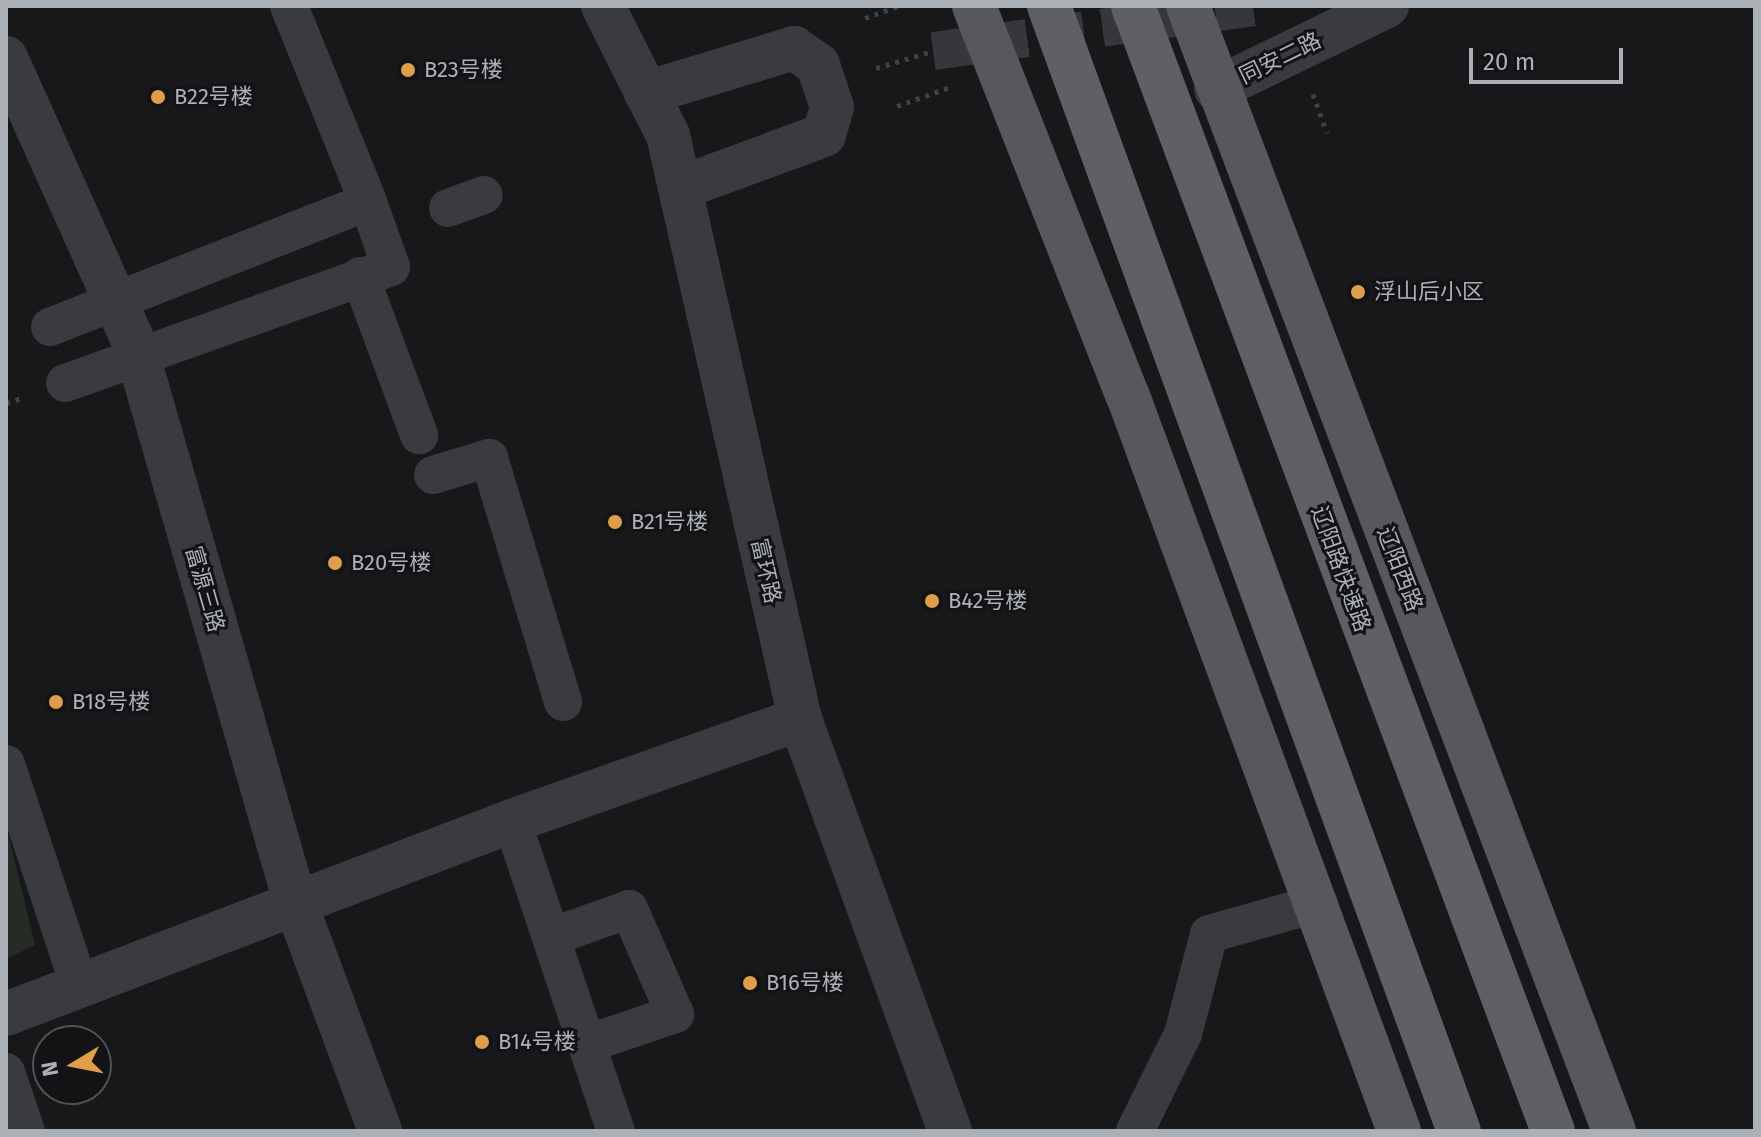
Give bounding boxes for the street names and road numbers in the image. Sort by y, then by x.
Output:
street label: 同安二路 [1235,27,1325,89]
street label: 辽阳路快速路 [1306,502,1376,636]
street label: 辽阳西路 [1372,523,1428,615]
street label: 富环路 [746,536,786,606]
street label: 富源三路 [180,543,230,635]

